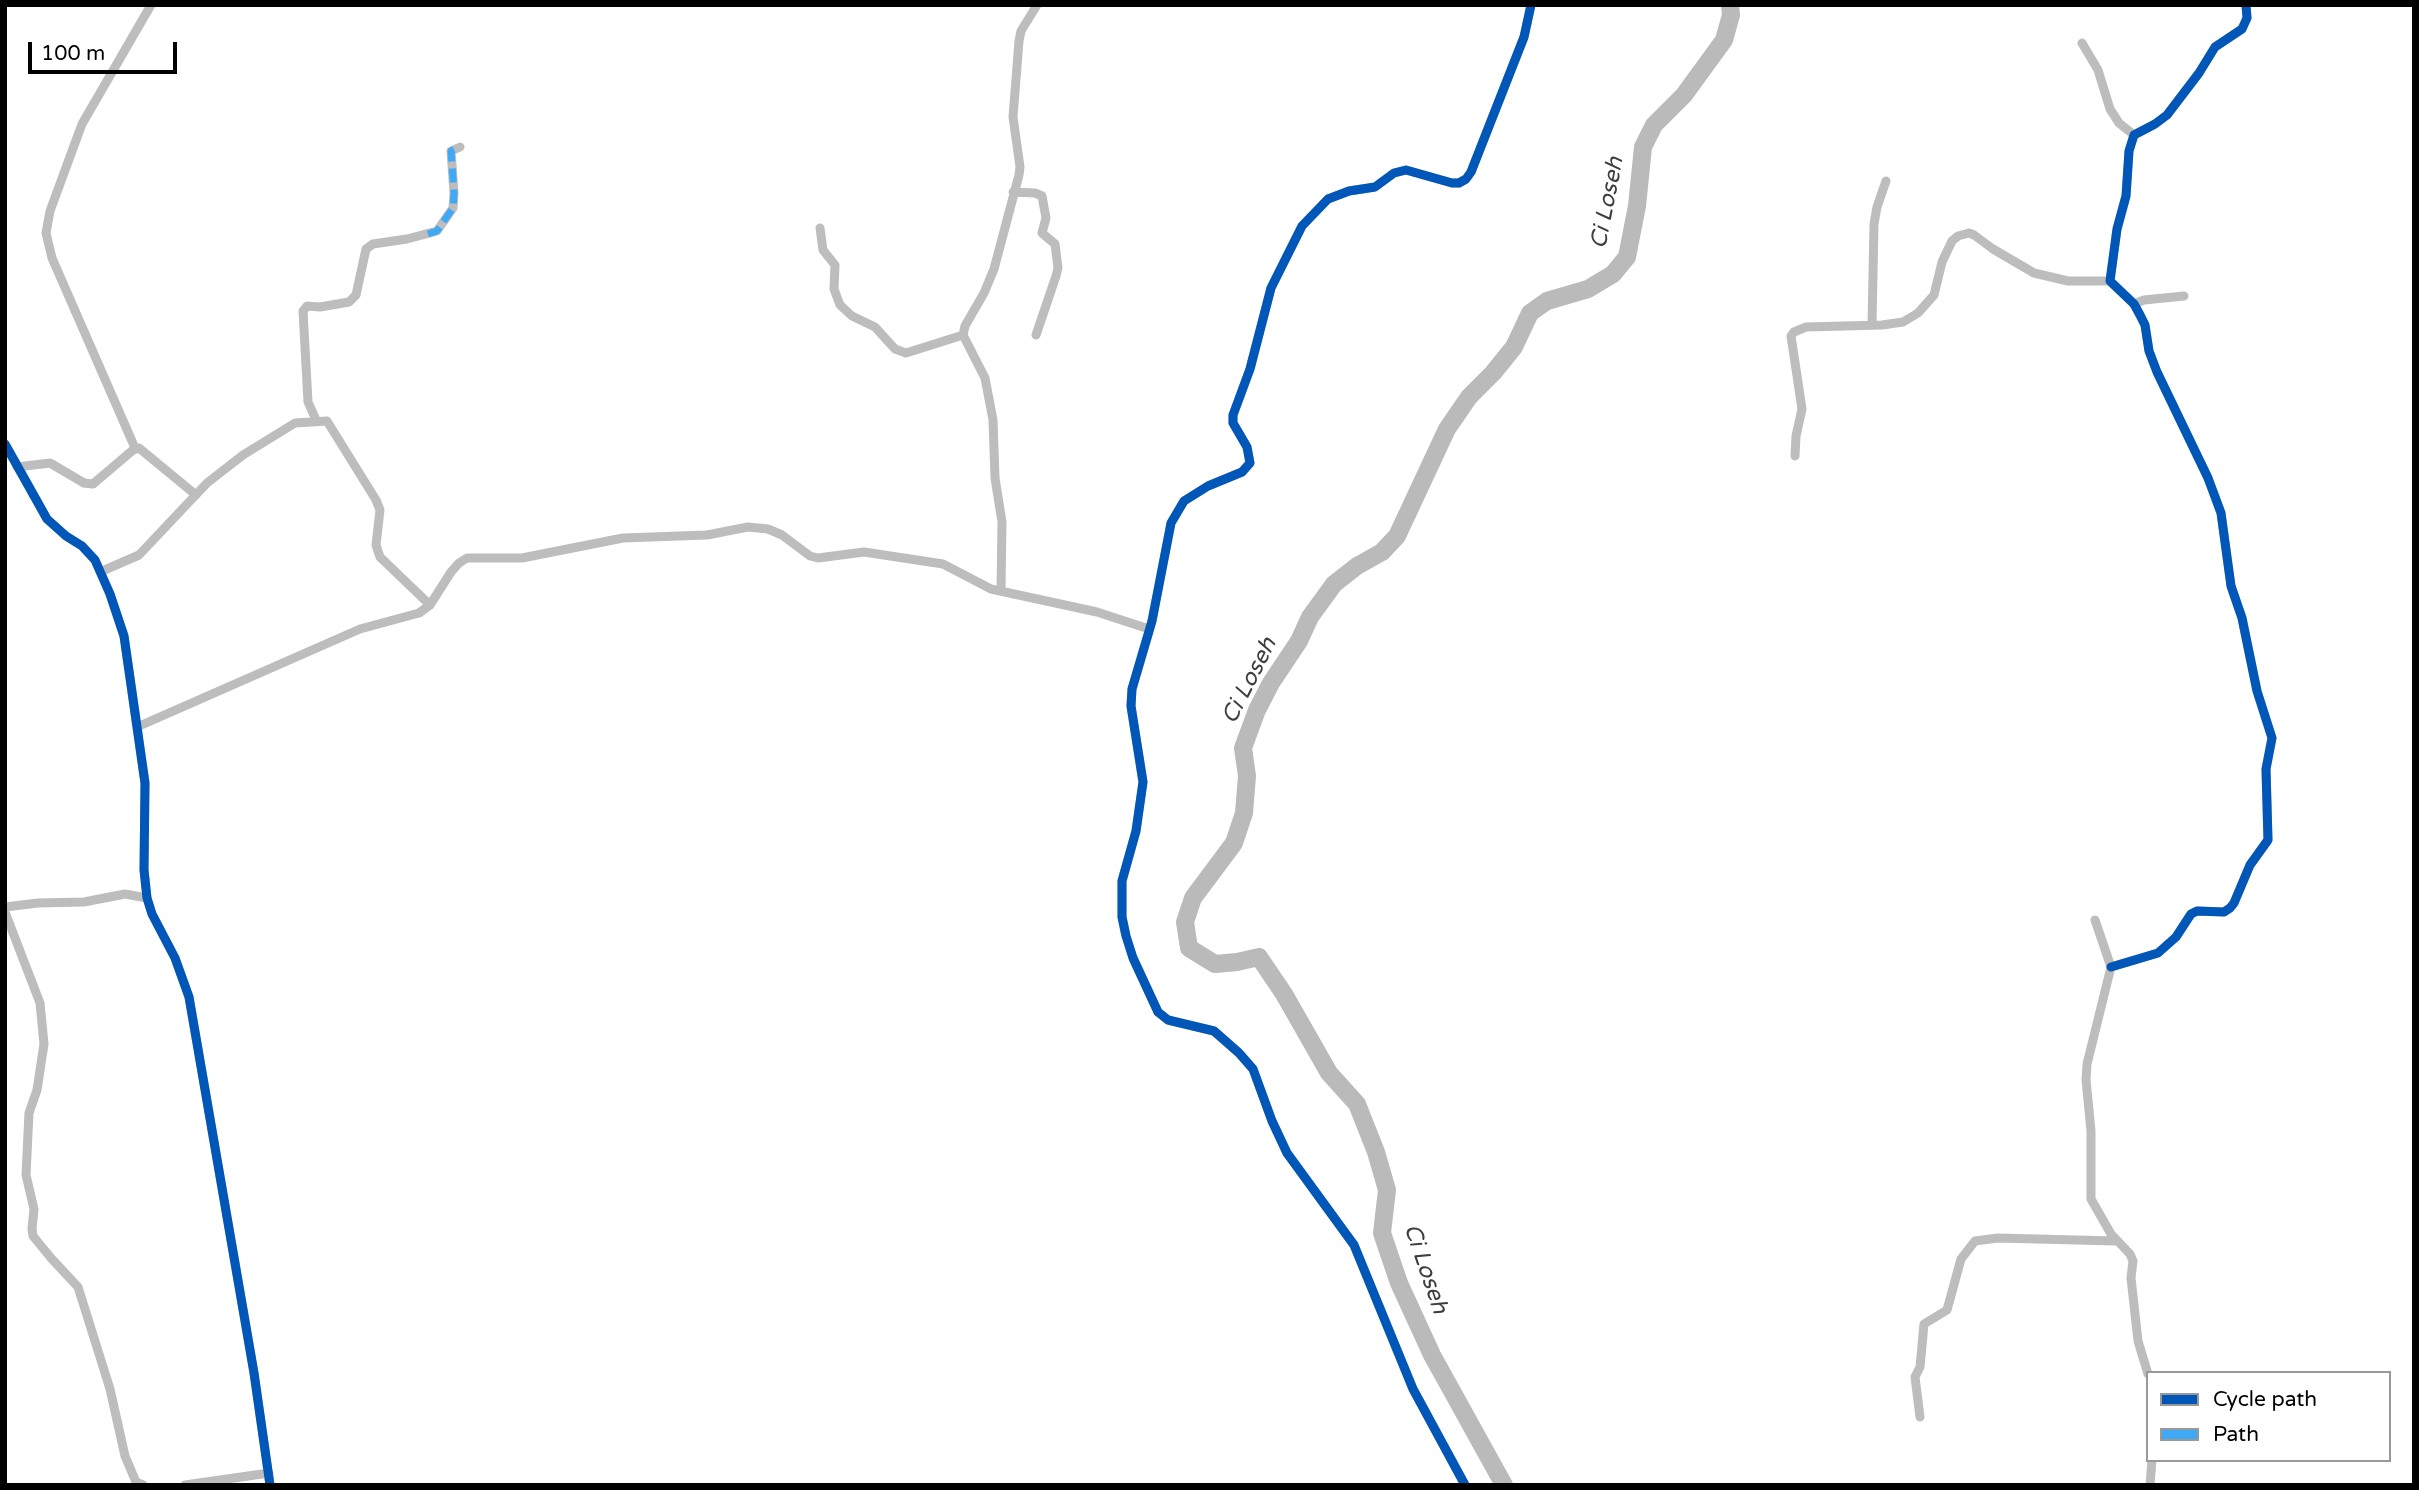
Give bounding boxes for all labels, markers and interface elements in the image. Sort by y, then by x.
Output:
scale bar [32,28,180,72]
text: 100 m [41,41,105,66]
water label: Ci Loseh [1586,155,1630,251]
water label: Ci Loseh [1217,633,1283,729]
water label: Ci Loseh [1397,1221,1453,1317]
legend [2146,1371,2391,1462]
text: Cycle path [2213,1387,2317,1412]
text: Path [2213,1422,2259,1447]

